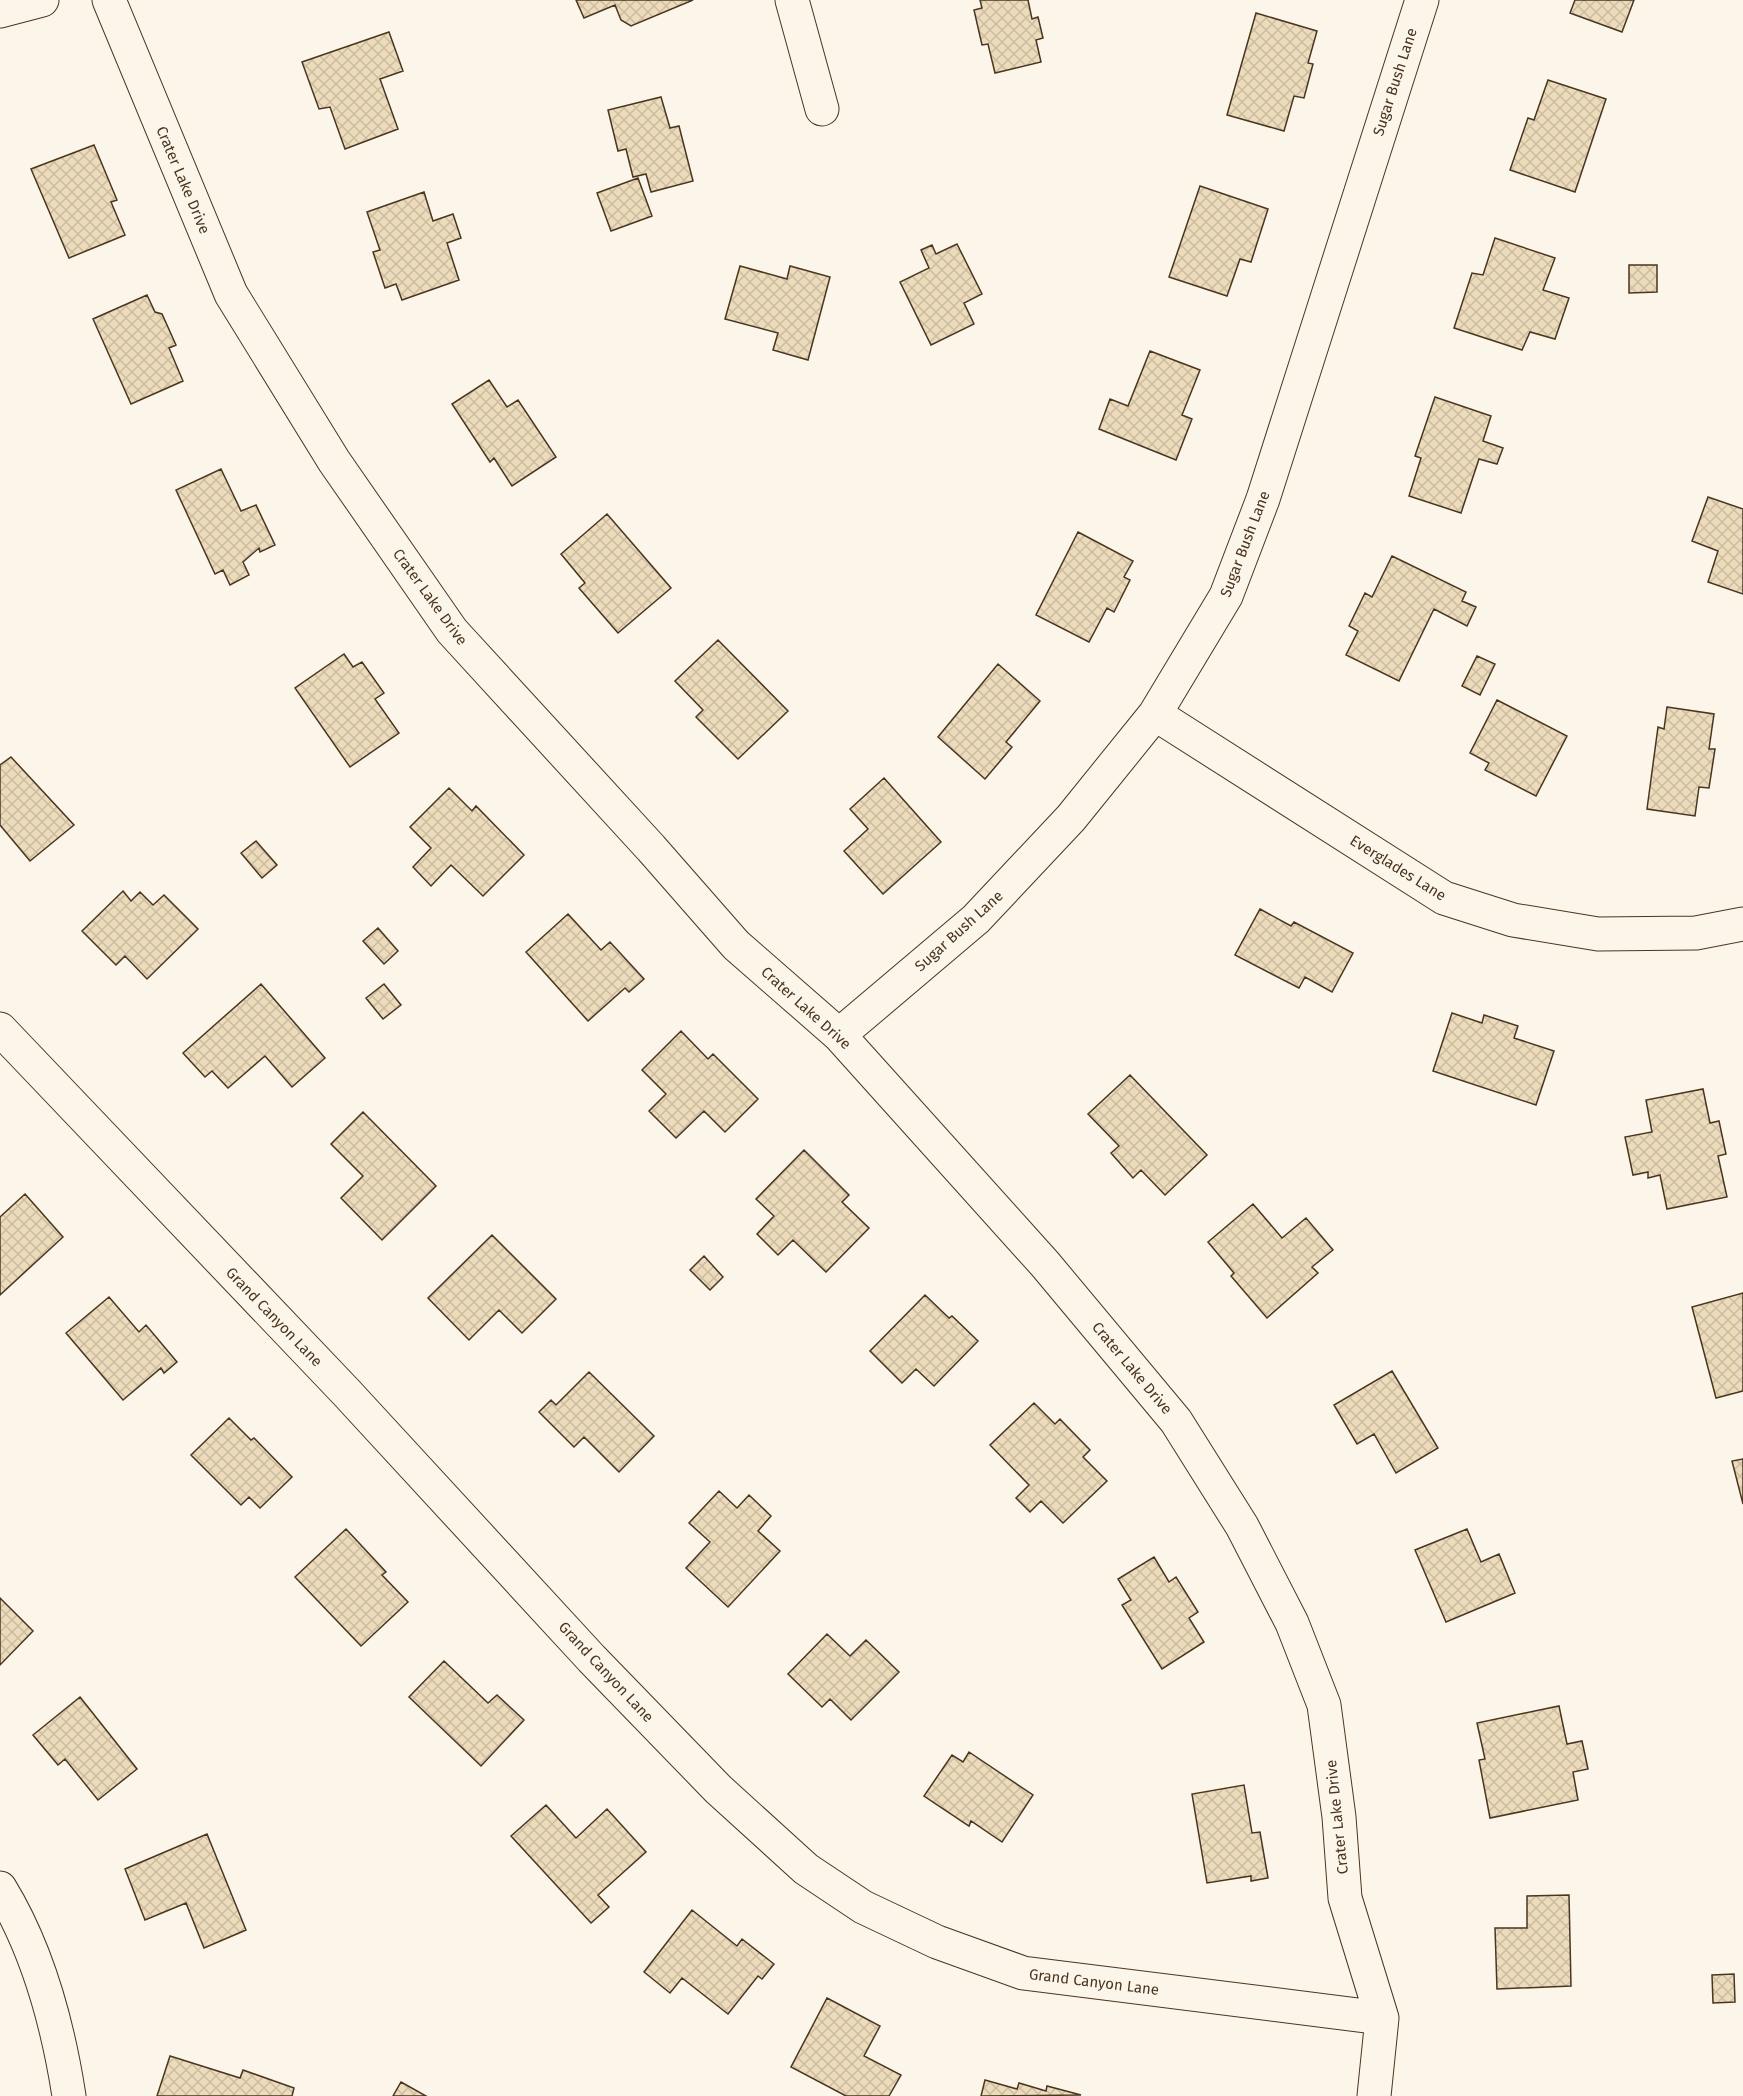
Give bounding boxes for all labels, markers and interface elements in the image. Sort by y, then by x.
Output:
street label: Sugar Bush Lane [1369,26,1421,138]
street label: Crater Lake Drive [152,124,214,236]
street label: Sugar Bush Lane [1216,488,1274,600]
street label: Crater Lake Drive [389,545,471,649]
street label: Everglades Lane [1347,831,1449,905]
street label: Sugar Bush Lane [911,887,1007,975]
street label: Crater Lake Drive [757,963,855,1053]
street label: Grand Canyon Lane [222,1264,326,1370]
street label: Crater Lake Drive [1088,1318,1176,1418]
street label: Grand Canyon Lane [555,1618,657,1726]
street label: Crater Lake Drive [1322,1759,1352,1875]
street label: Grand Canyon Lane [1028,1965,1160,1999]

